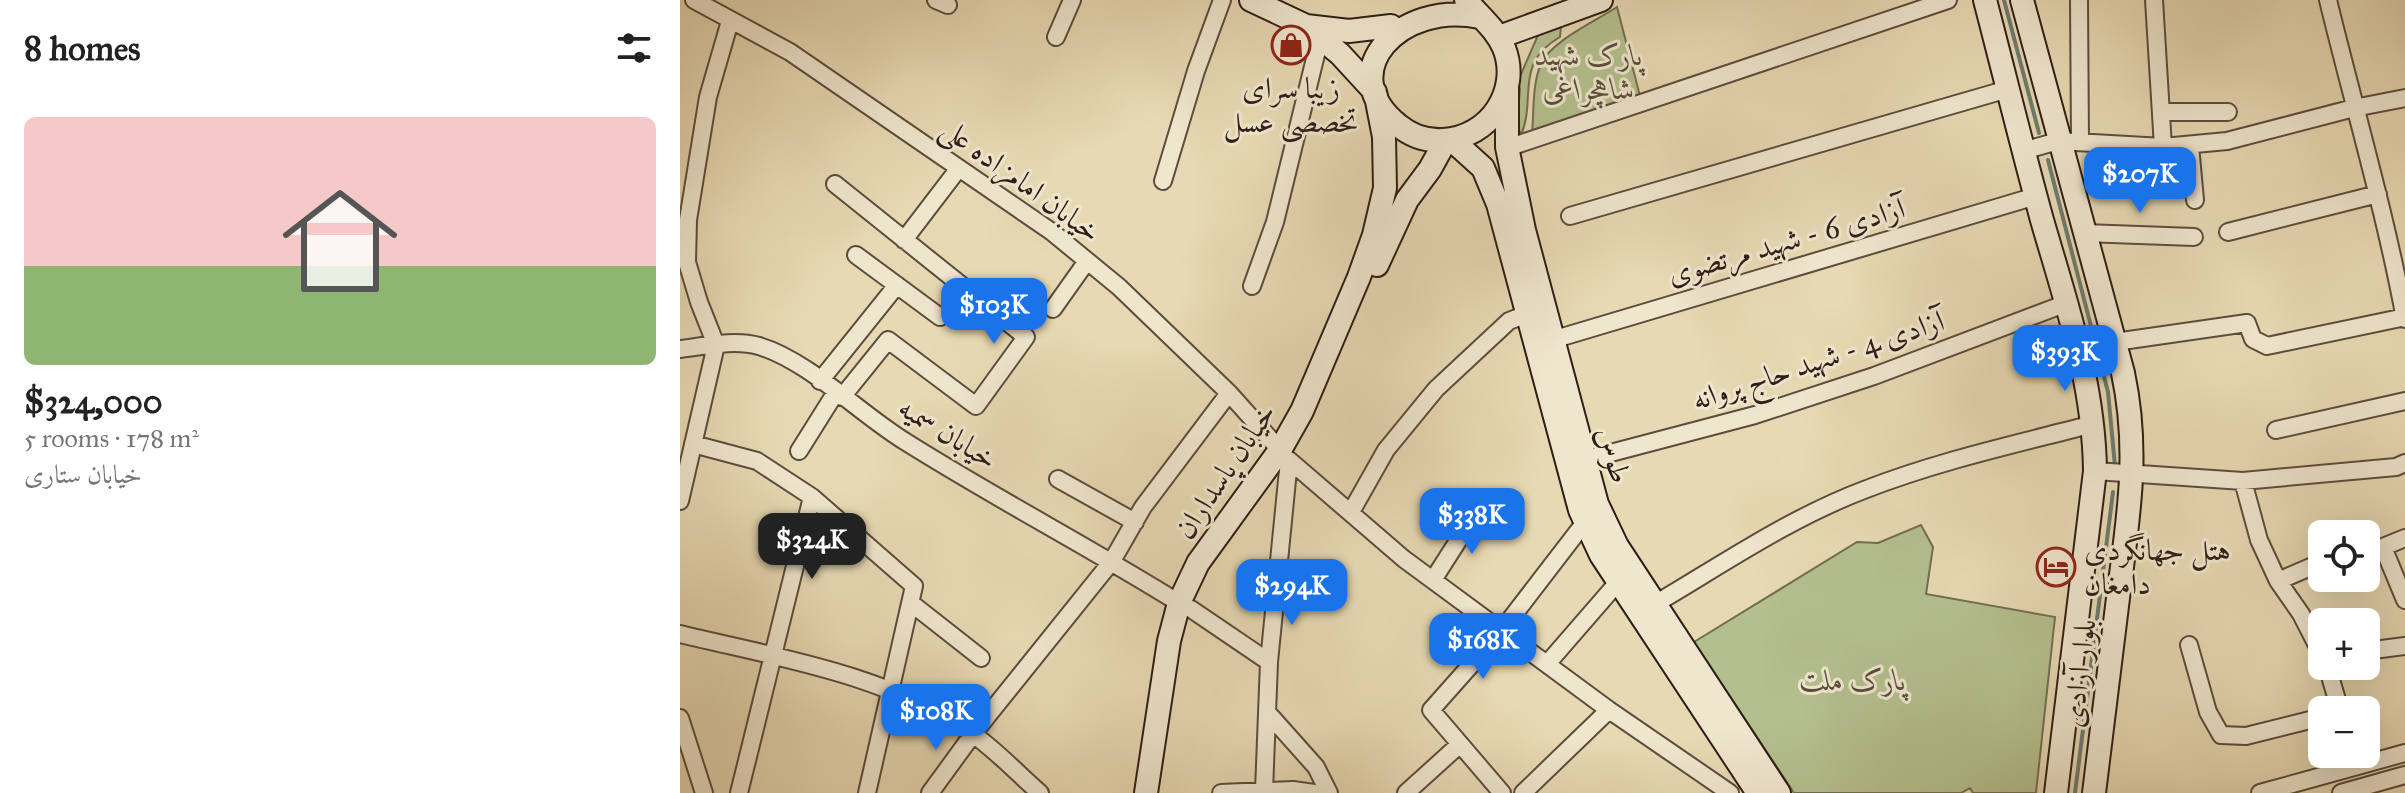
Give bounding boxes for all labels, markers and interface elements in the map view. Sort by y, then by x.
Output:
shop icon: زیبا سرای تخصصی عسل [1270,24,1312,66]
icon: filters [612,26,656,70]
text: 8 homes [24,28,140,69]
park label: پارک شهید شاهچراغی [1535,37,1645,109]
place label: زیبا سرای تخصصی عسل [1223,70,1359,143]
street label: خیابان امامزاده علی [932,110,1108,253]
pin: $207K [2084,147,2196,215]
text: $207K [2102,157,2178,189]
icon: home [268,169,412,313]
street label: آزادی 6 - شهید مرتضوی [1663,189,1913,295]
pin: $103K [938,278,1050,346]
text: $103K [959,288,1029,320]
street label: آزادی 4 - شهید حاج پروانه [1687,301,1954,425]
pin: $393K [2009,325,2121,393]
text: $393K [2031,335,2099,367]
text: $324,000 [24,381,163,422]
street label: خیابان سمیه [892,389,1004,477]
street label: خیابان پاسداران [1166,396,1286,547]
text: 5 rooms · 178 m² [24,422,199,454]
street label: طوس [1588,423,1639,488]
text: خیابان ستاری [24,458,142,490]
pin: $338K [1416,488,1528,556]
text: $338K [1438,498,1506,530]
pin: $324K [756,513,868,581]
map controls [2308,520,2380,768]
button: locate [2308,520,2380,592]
text: $324K [776,523,848,555]
place label: هتل جهانگردى دامغان [2084,532,2231,602]
hotel icon: هتل جهانگردى دامغان [2035,546,2077,588]
pin: $294K [1236,559,1348,627]
text: $294K [1254,569,1330,601]
button: + [2308,608,2380,680]
pin: $168K [1427,613,1539,681]
street label: بلوار آزادی [2054,617,2104,729]
text: $168K [1447,623,1519,655]
park label: پارک ملت [1800,662,1909,701]
pin: $108K [880,684,992,752]
text: $108K [899,694,973,726]
button: − [2308,696,2380,768]

